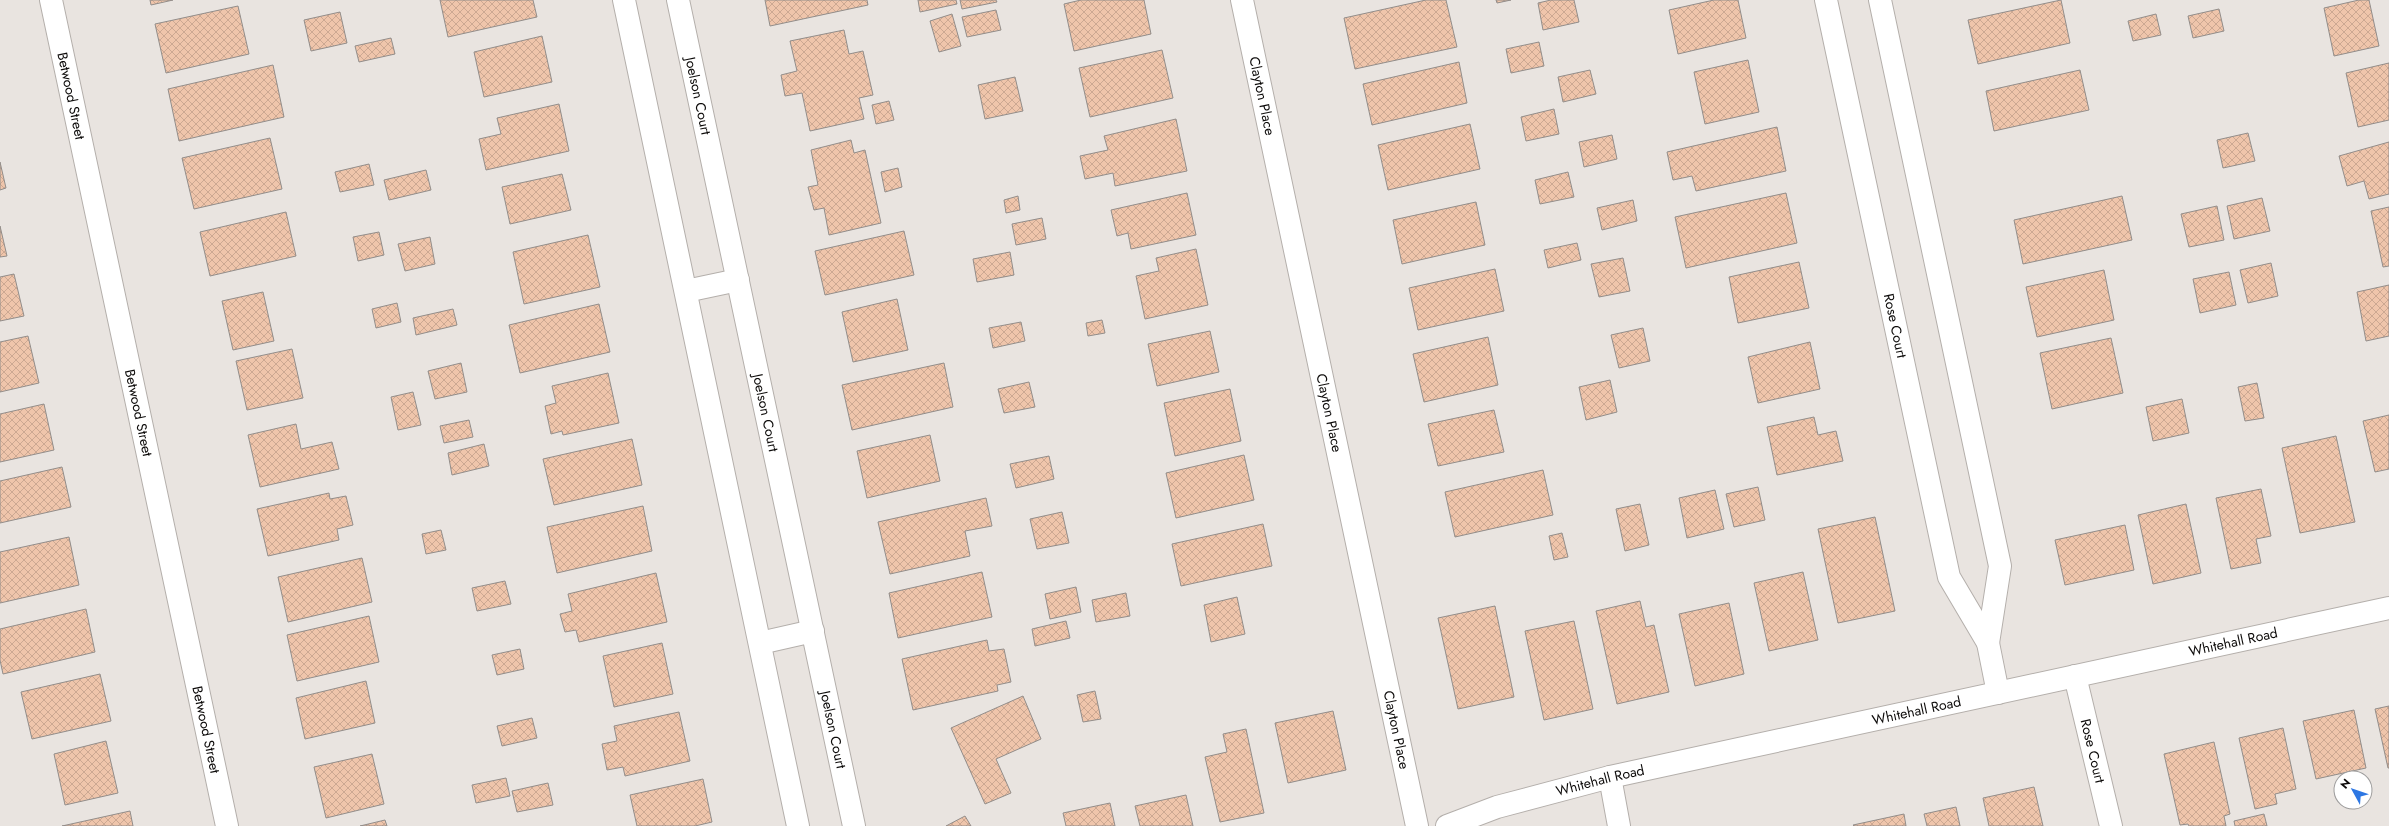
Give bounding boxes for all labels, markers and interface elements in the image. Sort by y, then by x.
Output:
street label: Betwood Street [52,50,91,142]
street label: Joelson Court [680,53,717,137]
street label: Clayton Place [1244,55,1280,137]
street label: Rose Court [1879,292,1912,360]
street label: Betwood Street [120,367,158,459]
street label: Joelson Court [747,370,784,454]
street label: Clayton Place [1311,372,1348,454]
street label: Whitehall Road [2187,622,2279,661]
street label: Betwood Street [187,684,226,776]
street label: Joelson Court [815,687,852,771]
street label: Clayton Place [1379,689,1415,771]
street label: Whitehall Road [1870,691,1963,730]
street label: Rose Court [2076,717,2110,786]
street label: Whitehall Road [1554,760,1646,801]
north arrow [2333,770,2373,810]
text: N [2336,775,2354,792]

